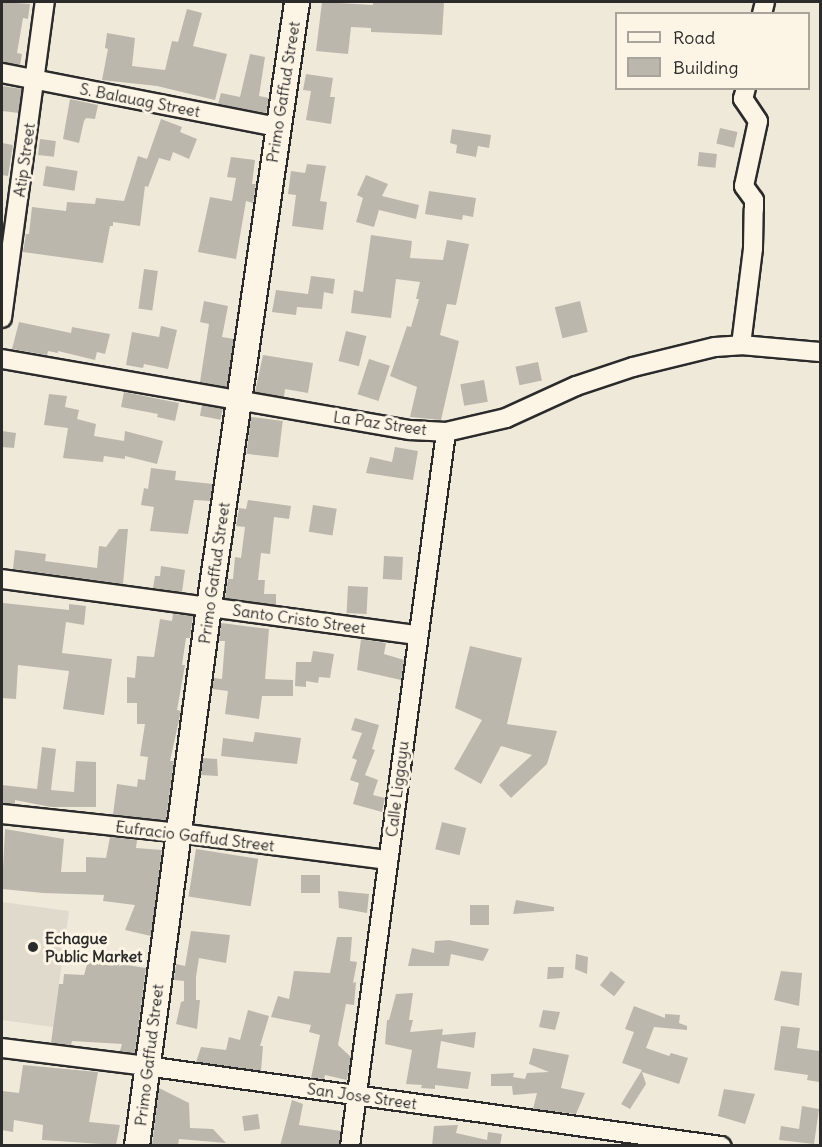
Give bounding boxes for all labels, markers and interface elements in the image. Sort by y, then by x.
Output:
legend [615,12,810,90]
street label: Primo Gaffud Street [262,20,304,164]
text: Road [673,26,715,49]
text: Building [673,56,738,79]
street label: S. Balauag Street [78,79,202,121]
street label: Atip Street [9,122,39,198]
street label: La Paz Street [332,407,428,439]
street label: Primo Gaffud Street [195,501,233,645]
street label: Santo Cristo Street [231,600,367,638]
street label: Calle Liggayu [382,740,412,838]
street label: Eufracio Gaffud Street [114,817,276,855]
place label: Echague Public Market [45,928,142,966]
marker: Echague Public Market [26,940,40,954]
street label: Primo Gaffud Street [131,983,167,1127]
street label: San Jose Street [306,1079,418,1113]

